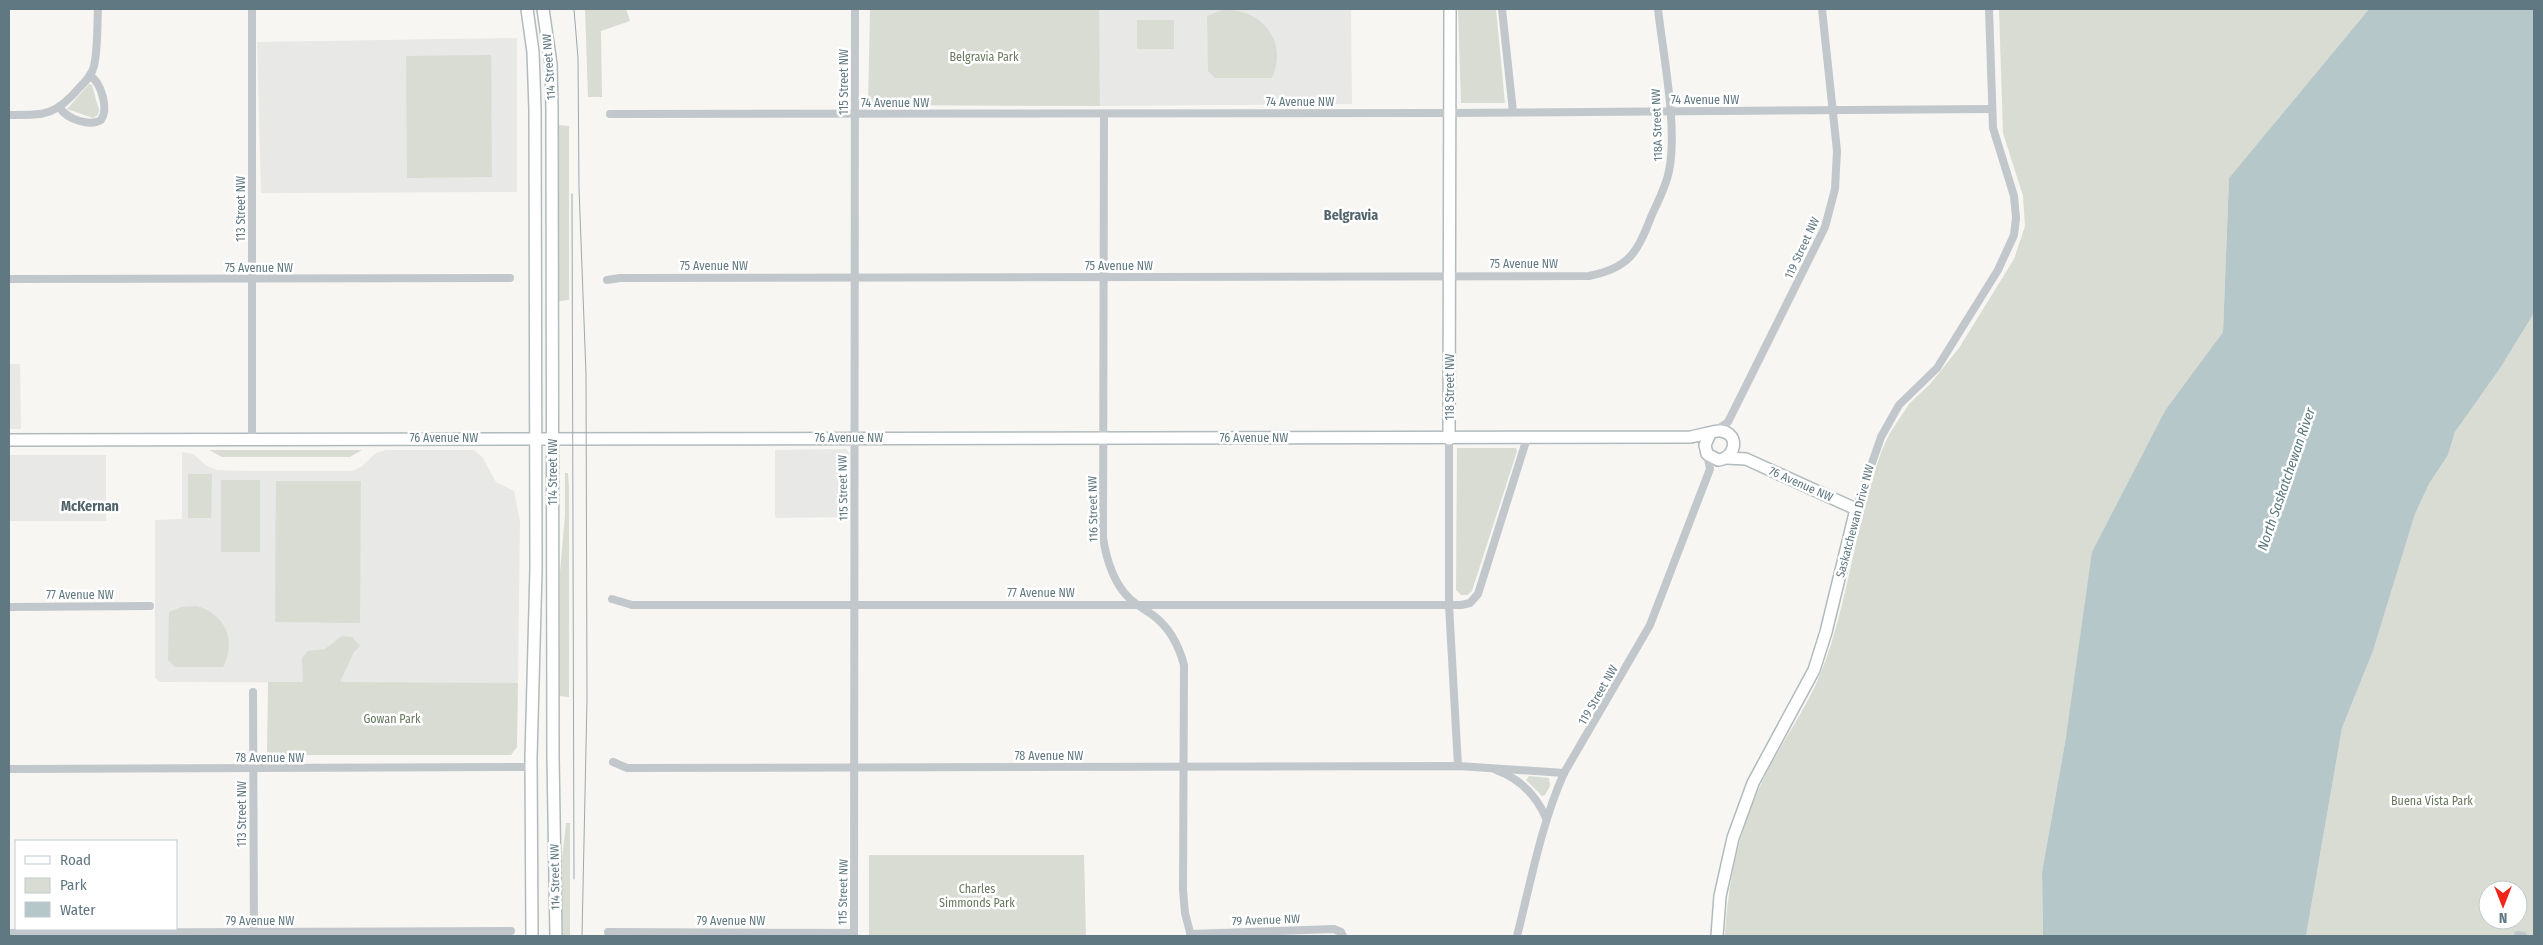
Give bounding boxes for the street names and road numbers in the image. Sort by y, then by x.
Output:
street label: 114 Street NW [540,33,558,101]
street label: 115 Street NW [837,49,851,115]
street label: 118A Street NW [1649,88,1665,162]
street label: 74 Avenue NW [1671,93,1739,107]
street label: 74 Avenue NW [1266,95,1334,109]
street label: 74 Avenue NW [861,96,929,110]
street label: 113 Street NW [234,176,248,242]
street label: 119 Street NW [1782,215,1822,281]
street label: 75 Avenue NW [1490,257,1558,271]
street label: 75 Avenue NW [680,259,748,273]
street label: 75 Avenue NW [1085,259,1153,273]
street label: 75 Avenue NW [225,261,293,275]
street label: 118 Street NW [1443,354,1457,420]
street label: 76 Avenue NW [410,431,478,445]
street label: 76 Avenue NW [815,431,883,445]
street label: 76 Avenue NW [1220,431,1288,445]
street label: 114 Street NW [546,439,560,505]
street label: 115 Street NW [835,455,851,521]
street label: Saskatchewan Drive NW [1833,463,1877,579]
street label: 76 Avenue NW [1767,464,1835,504]
street label: 116 Street NW [1085,476,1101,542]
street label: 77 Avenue NW [1007,586,1075,600]
street label: 77 Avenue NW [46,588,114,602]
street label: 119 Street NW [1575,663,1621,727]
street label: 78 Avenue NW [1015,749,1083,763]
street label: 78 Avenue NW [236,751,304,765]
street label: 113 Street NW [235,781,249,847]
street label: 114 Street NW [547,844,563,910]
street label: 115 Street NW [835,859,851,925]
street label: 79 Avenue NW [1232,912,1300,928]
street label: 79 Avenue NW [226,914,294,928]
street label: 79 Avenue NW [697,914,765,928]

